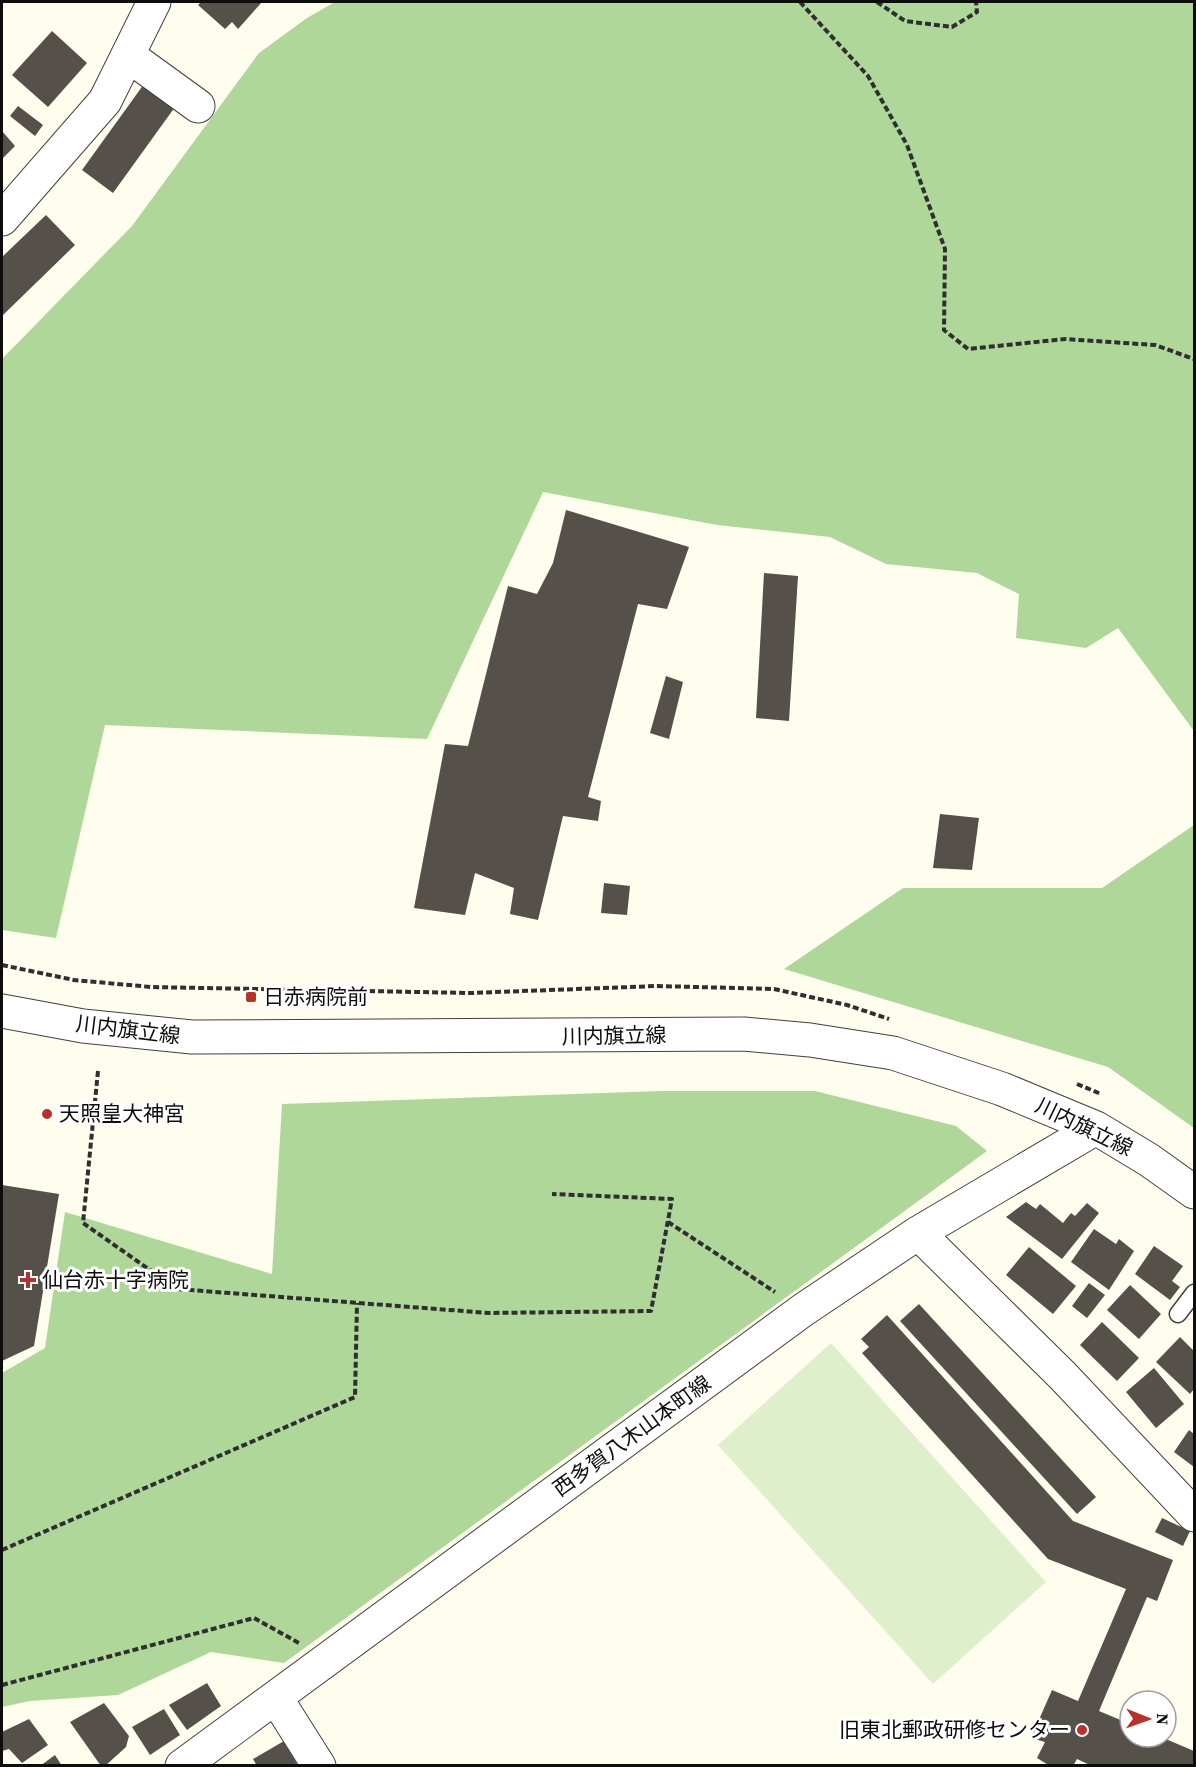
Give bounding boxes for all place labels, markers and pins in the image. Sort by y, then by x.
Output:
place label: 日赤病院前 [263,982,368,1011]
marker: 日赤病院前 [244,990,258,1004]
place label: 天照皇大神宮 [59,1099,185,1128]
marker: 天照皇大神宮 [40,1107,54,1121]
place label: 仙台赤十字病院 [42,1265,189,1294]
marker: 仙台赤十字病院 [19,1271,37,1289]
place label: 旧東北郵政研修センター [839,1715,1070,1744]
marker: 旧東北郵政研修センター [1075,1723,1089,1737]

